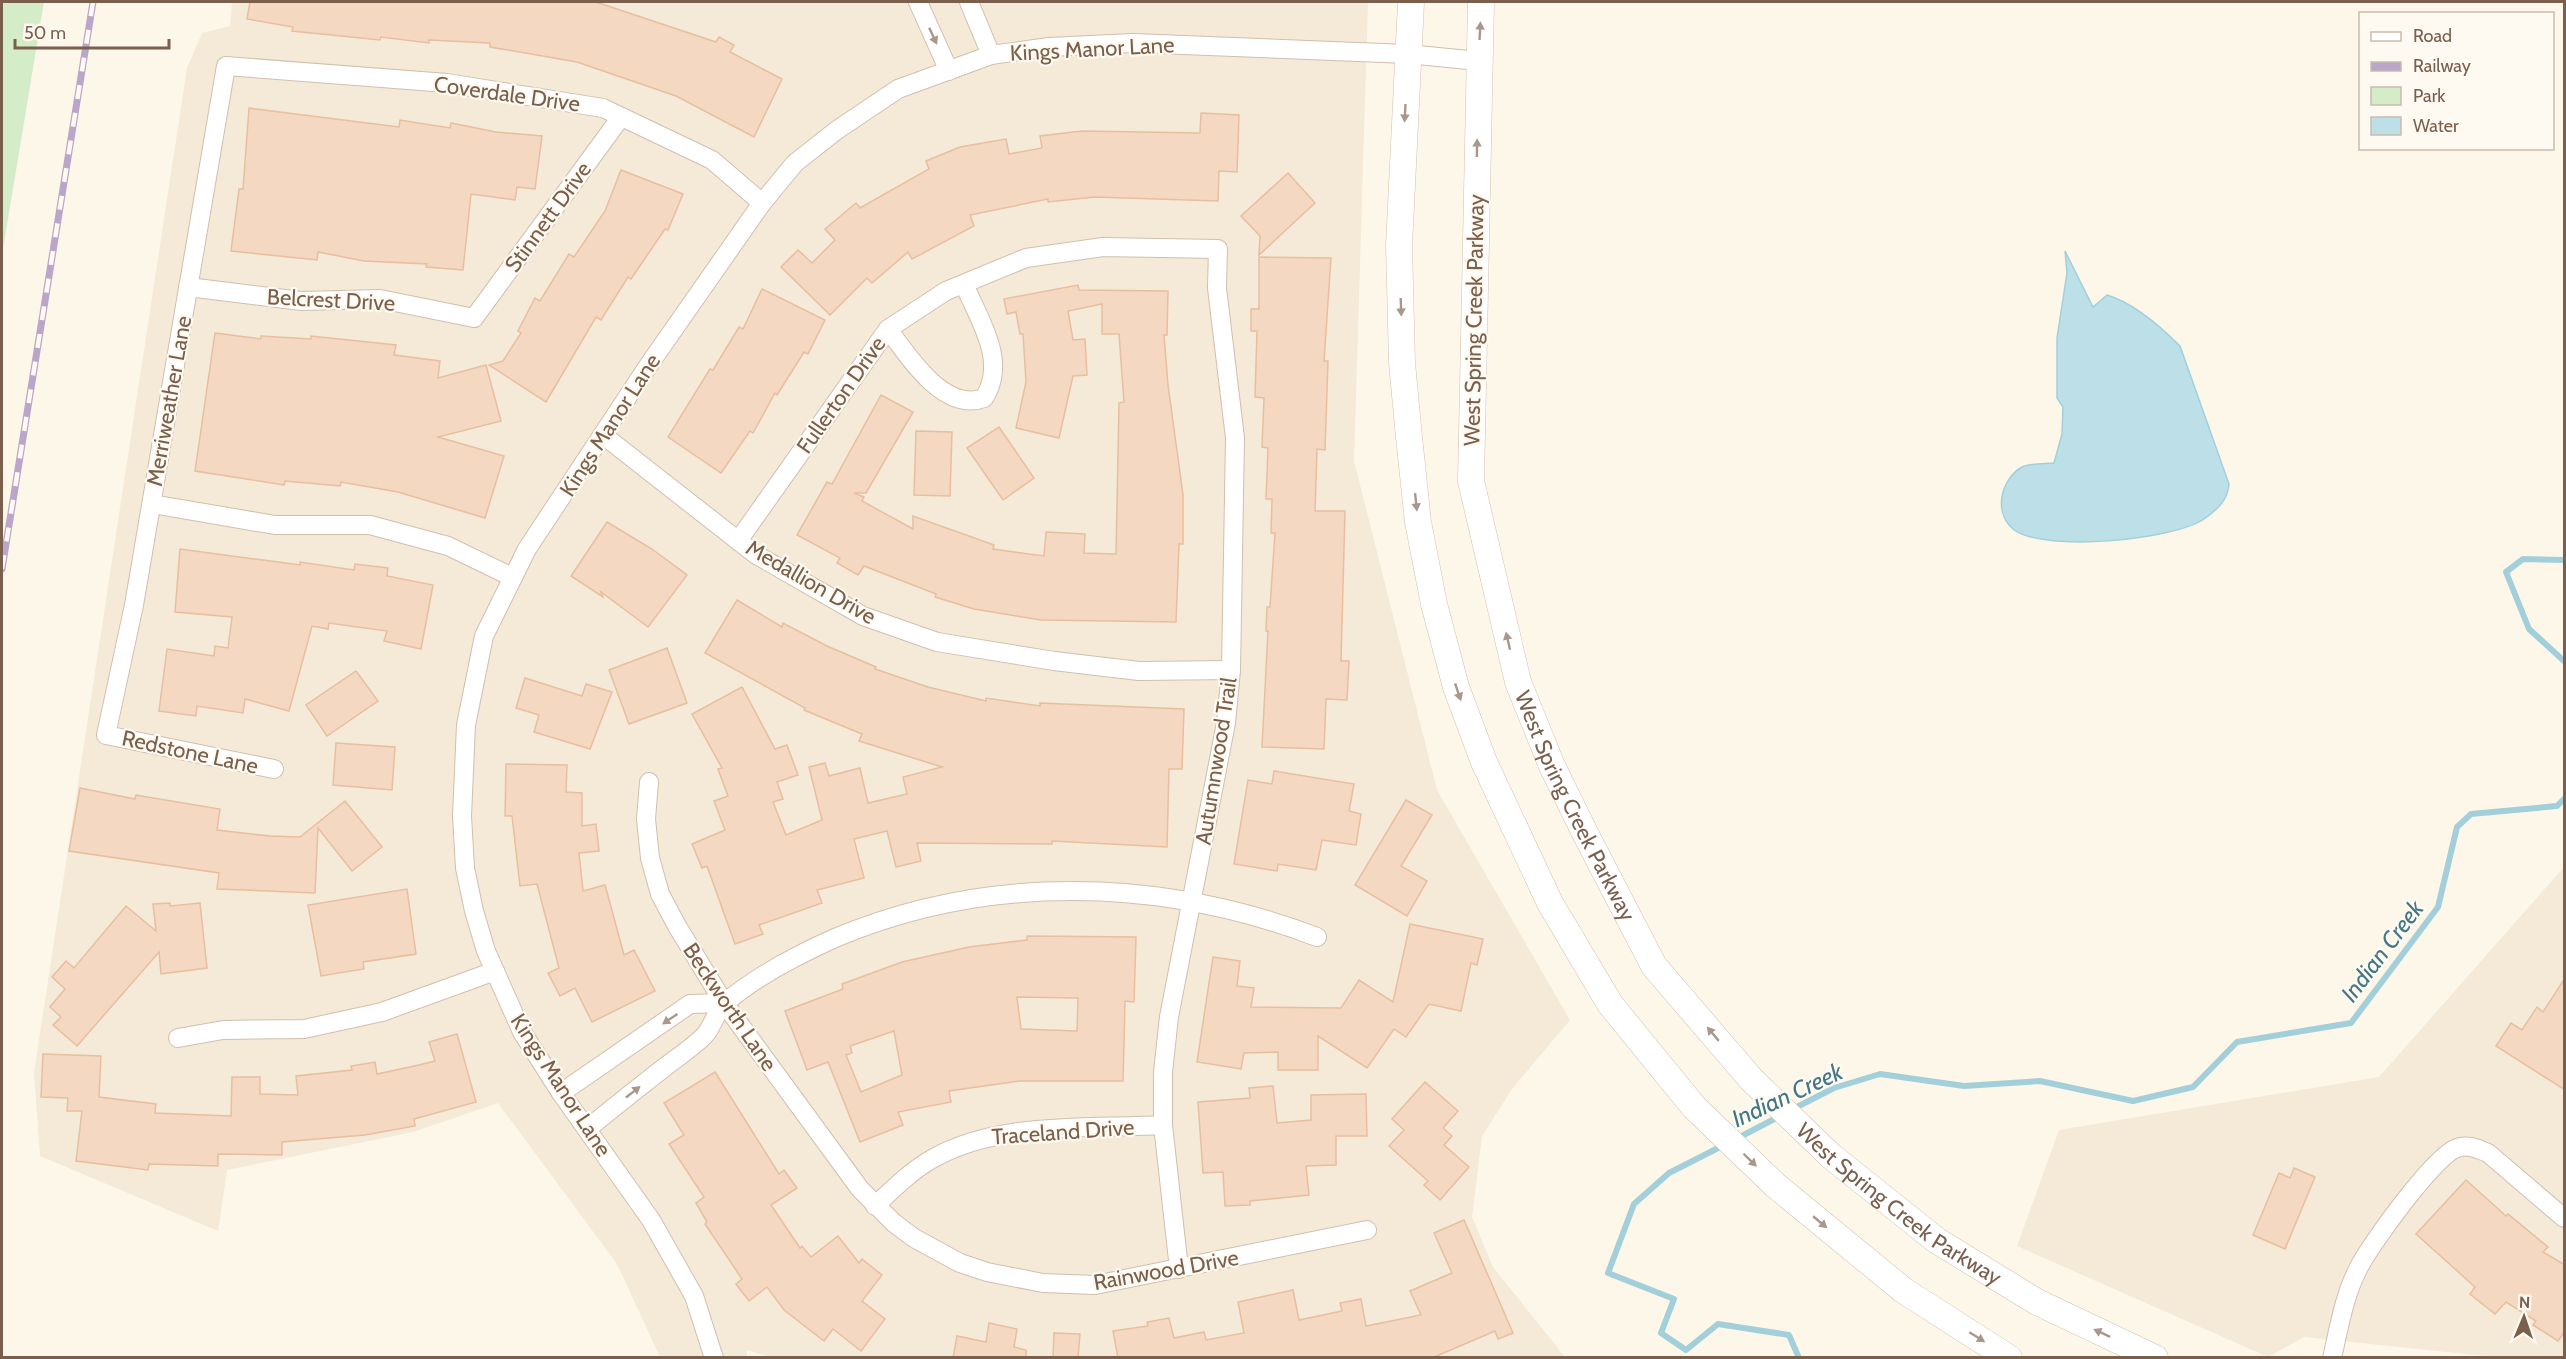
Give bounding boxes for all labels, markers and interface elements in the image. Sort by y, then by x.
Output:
scale bar [15,12,170,50]
legend [2359,12,2554,150]
text: 50 m [24,22,66,44]
one-way arrow [1475,22,1484,41]
text: Road [2413,25,2452,47]
one-way arrow [929,27,939,45]
street label: Kings Manor Lane [1009,31,1175,67]
text: Railway [2413,55,2471,77]
street label: Coverdale Drive [432,70,582,118]
text: Park [2413,85,2446,107]
one-way arrow [1400,103,1409,122]
text: Water [2413,115,2459,137]
one-way arrow [1472,139,1481,158]
street label: Stinnett Drive [499,157,597,277]
street label: West Spring Creek Parkway [1458,194,1490,446]
street label: Belcrest Drive [266,283,396,317]
one-way arrow [1396,298,1405,317]
street label: Merriweather Lane [141,314,197,488]
street label: Fullerton Drive [791,331,891,459]
street label: Kings Manor Lane [554,349,666,501]
one-way arrow [1411,492,1421,511]
street label: Medallion Drive [741,534,881,630]
one-way arrow [1503,632,1513,650]
street label: Autumnwood Trail [1189,674,1243,847]
one-way arrow [1453,683,1463,701]
street label: West Spring Creek Parkway [1509,687,1642,925]
street label: Redstone Lane [119,724,261,780]
water label: Indian Creek [2335,894,2430,1007]
street label: Beckworth Lane [677,938,783,1076]
street label: Kings Manor Lane [505,1009,617,1161]
one-way arrow [661,1013,678,1024]
one-way arrow [1706,1026,1719,1042]
water label: Indian Creek [1727,1056,1848,1133]
one-way arrow [625,1086,641,1099]
street label: Traceland Drive [991,1114,1135,1150]
street label: West Spring Creek Parkway [1791,1117,2007,1291]
one-way arrow [1742,1153,1756,1167]
one-way arrow [1812,1215,1827,1228]
street label: Rainwood Drive [1091,1244,1241,1296]
north arrow [2494,1287,2554,1347]
text: N [2519,1293,2530,1312]
one-way arrow [2094,1328,2111,1337]
one-way arrow [1969,1332,1985,1343]

